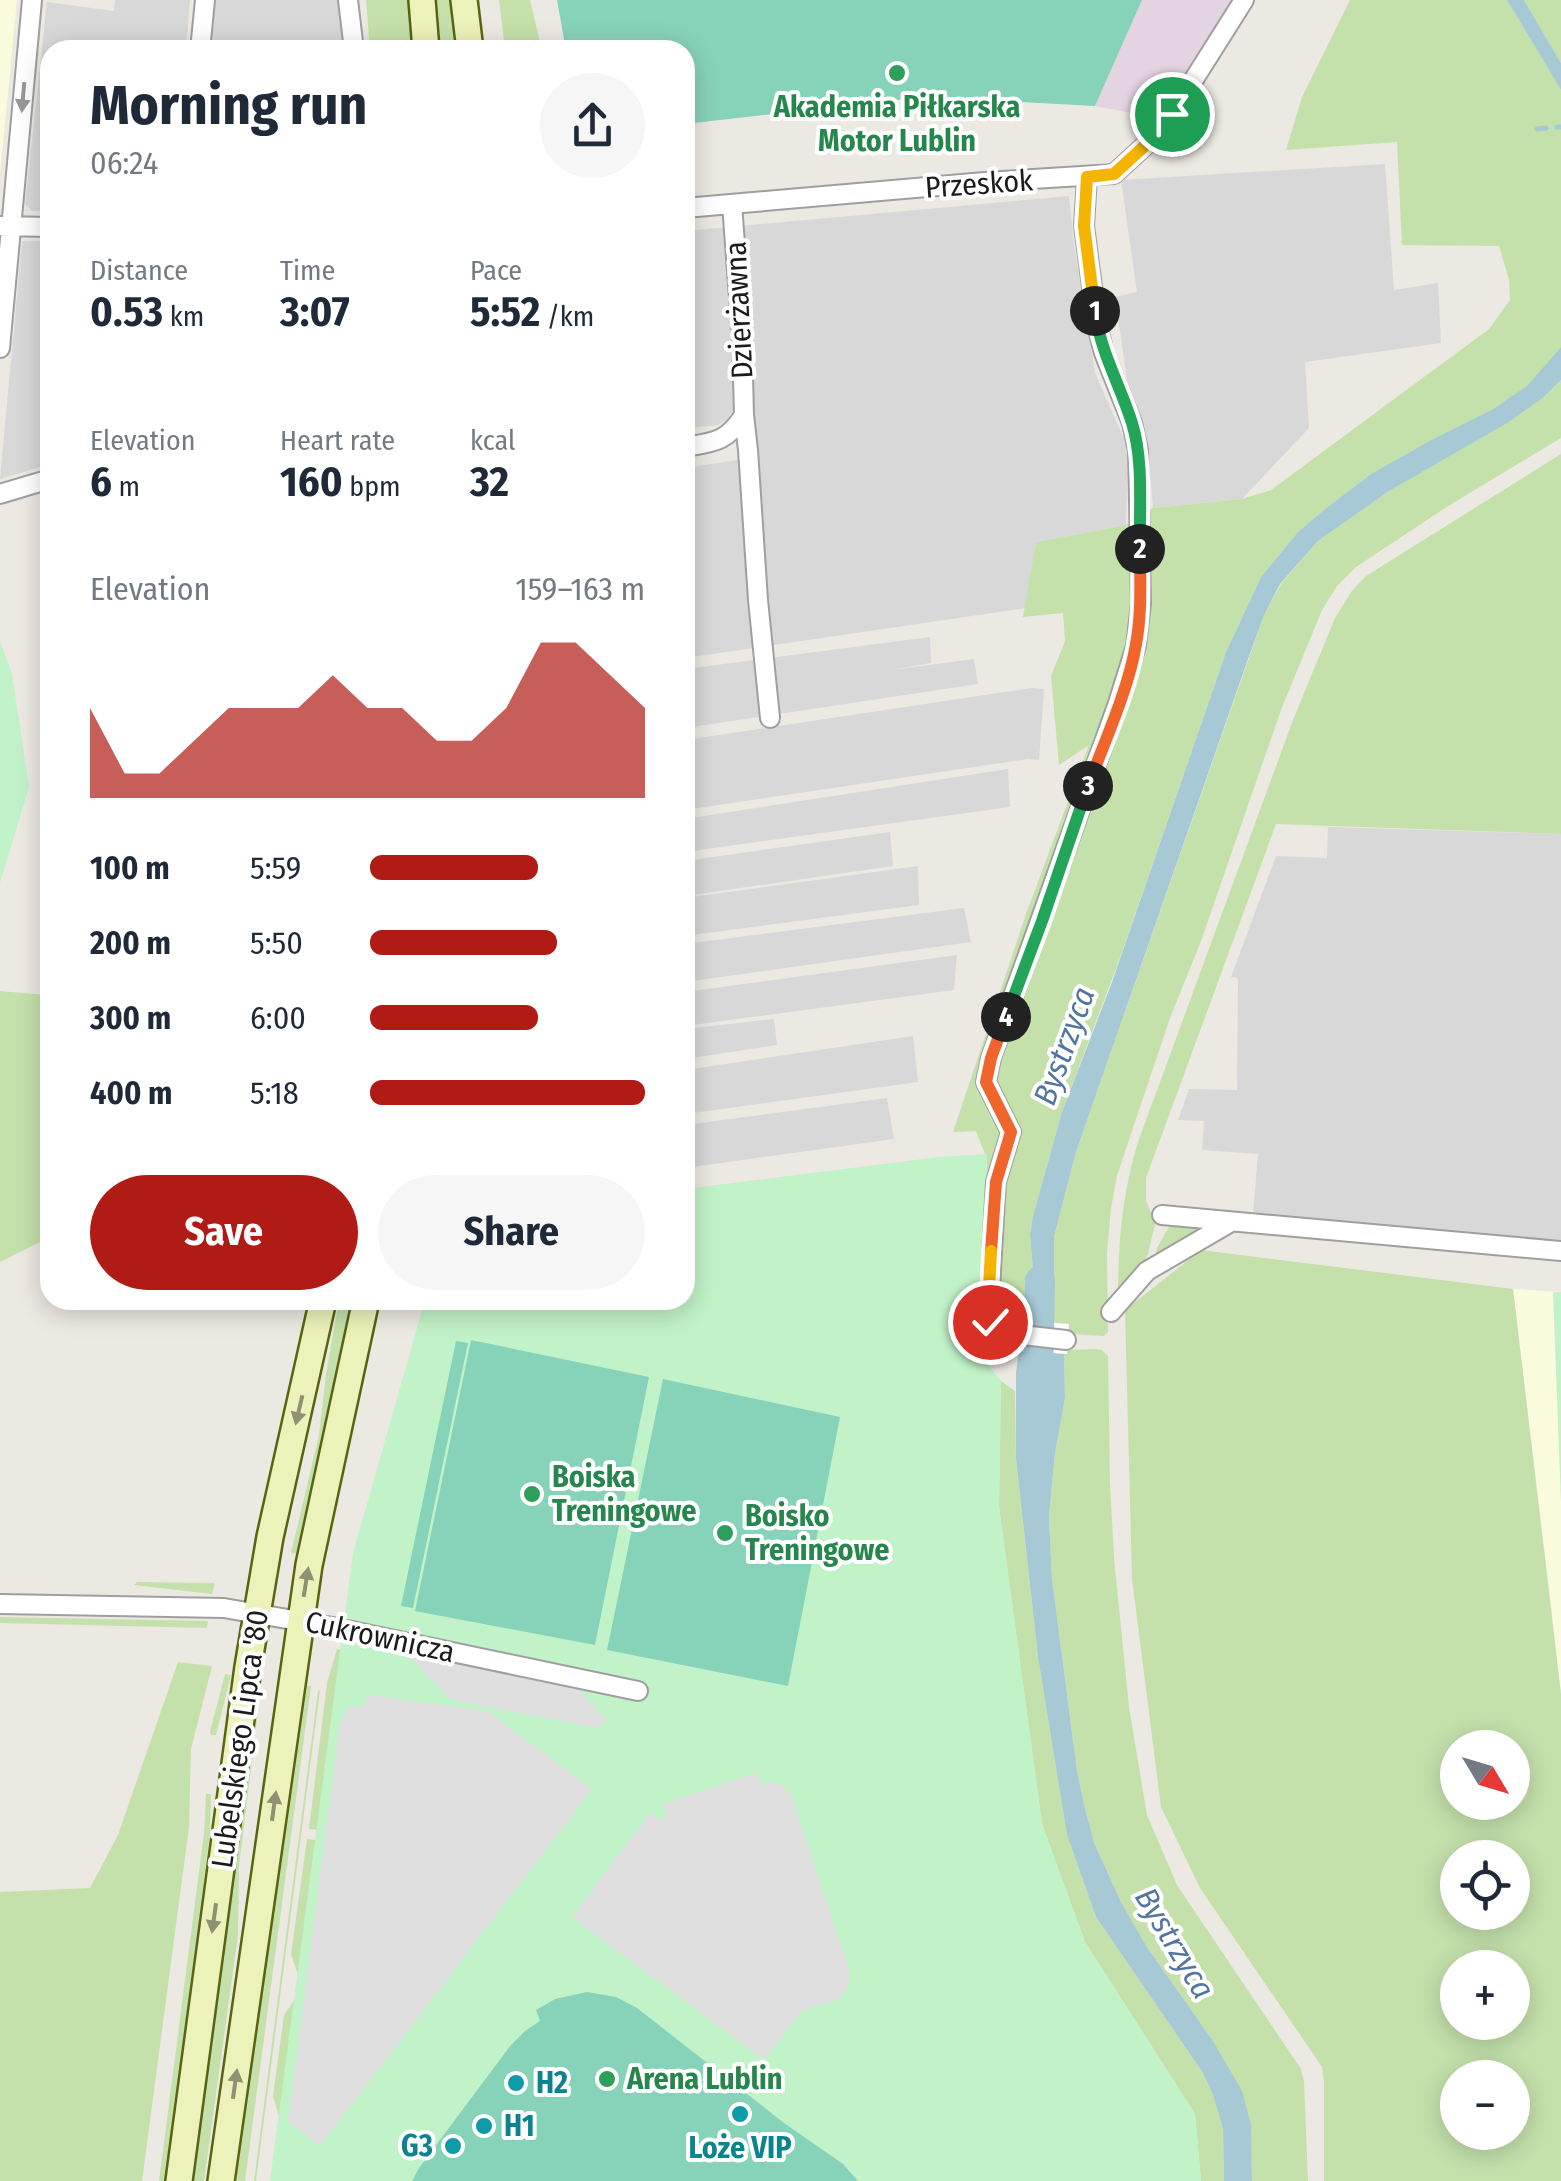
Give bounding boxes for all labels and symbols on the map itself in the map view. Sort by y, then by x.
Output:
marker: Akademia Piłkarska Motor Lublin [886,62,908,84]
pin [1130,72,1215,157]
one-way arrow [15,82,31,114]
place label: Akademia Piłkarska Motor Lublin [773,89,1020,159]
street label: Przeskok [924,162,1034,206]
street label: Dzierżawna [717,240,761,380]
pin: 1 [1070,286,1120,336]
pin: 2 [1115,524,1165,574]
pin: 3 [1063,761,1113,811]
water label: Bystrzyca [1025,982,1103,1110]
pin: 4 [981,992,1031,1042]
pin [948,1280,1033,1365]
one-way arrow [291,1394,306,1425]
place label: Boiska Treningowe [552,1459,696,1529]
marker: Boiska Treningowe [521,1483,543,1505]
place label: Boisko Treningowe [745,1498,889,1568]
marker: Boisko Treningowe [714,1522,736,1544]
one-way arrow [299,1566,315,1597]
street label: Cukrownicza [302,1604,458,1670]
street label: Lubelskiego Lipca '80 [204,1608,276,1870]
north arrow [1440,1730,1530,1820]
one-way arrow [266,1790,282,1822]
water label: Bystrzyca [1127,1881,1223,2005]
one-way arrow [206,1902,222,1934]
place label: Arena Lublin [626,2061,783,2097]
place label: H2 [536,2065,568,2101]
one-way arrow [227,2068,243,2100]
marker: Arena Lublin [596,2068,618,2090]
marker: H2 [505,2072,527,2094]
marker: Loże VIP [729,2103,751,2125]
place label: H1 [504,2108,535,2144]
marker: H1 [473,2115,495,2137]
place label: G3 [401,2128,433,2164]
place label: Loże VIP [689,2130,791,2166]
marker: G3 [442,2135,464,2157]

